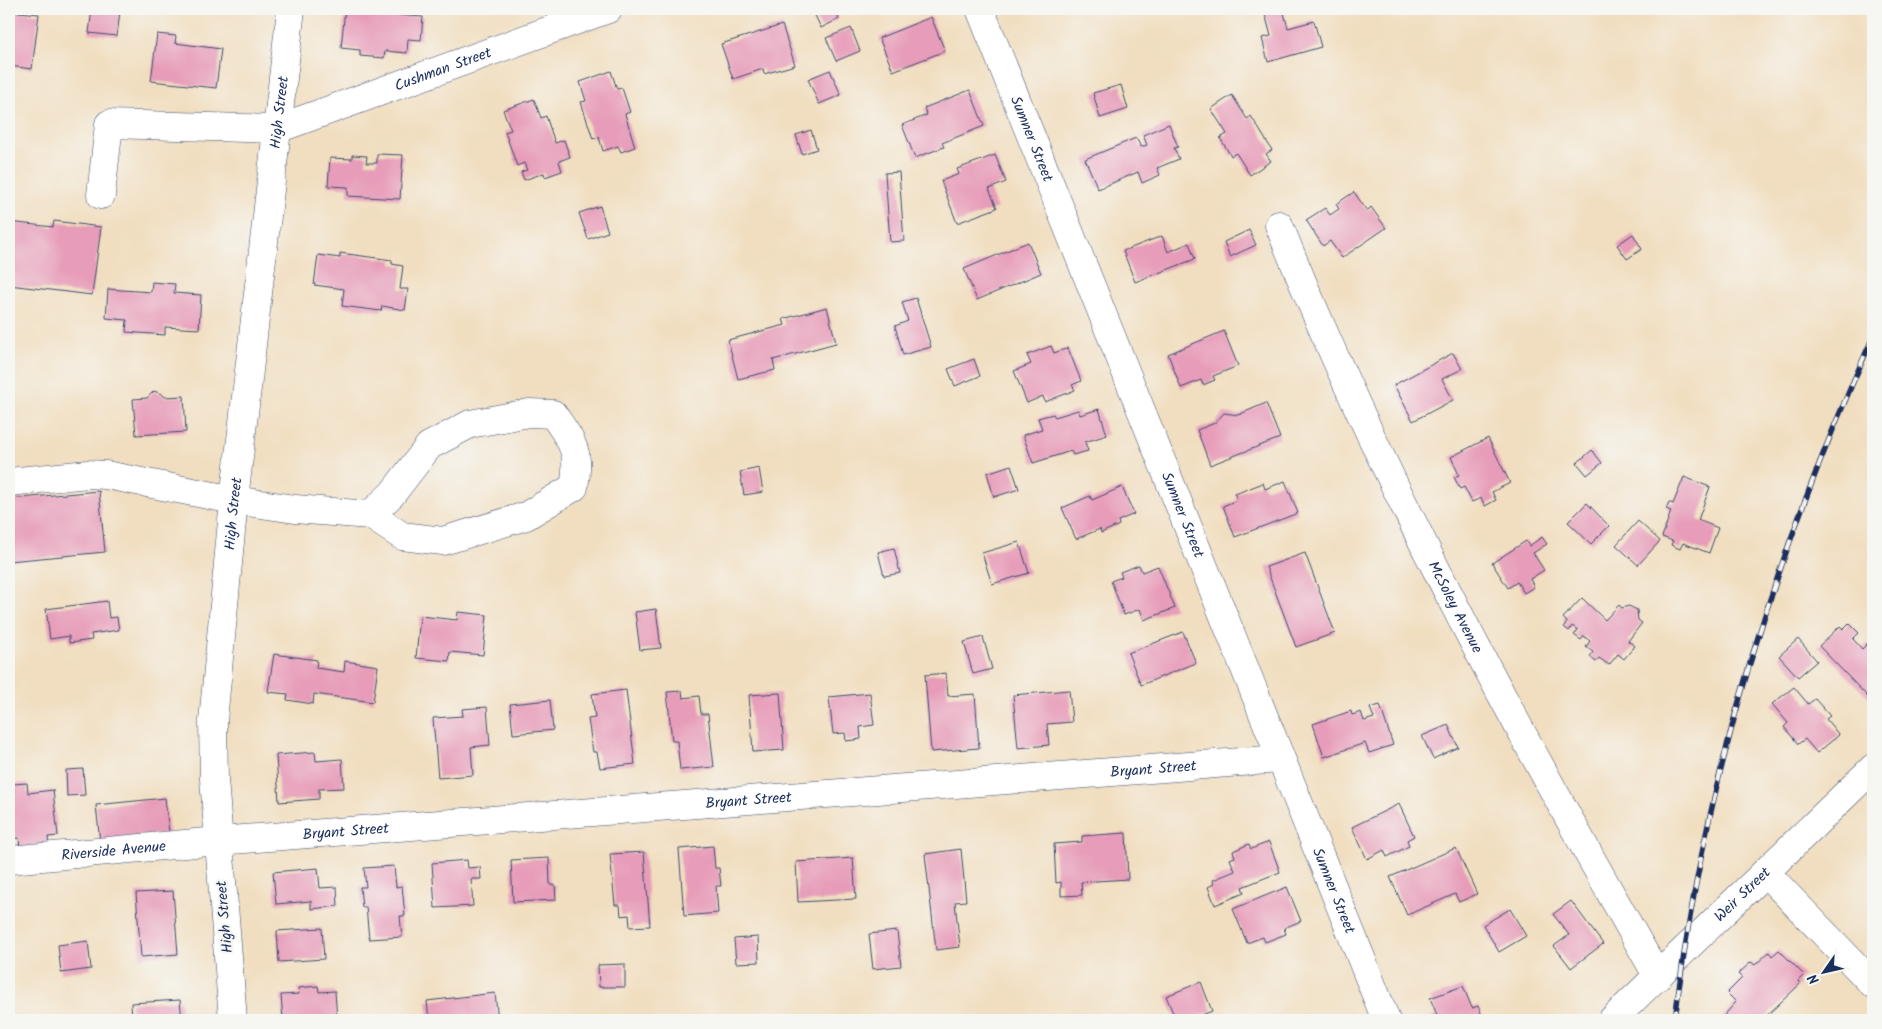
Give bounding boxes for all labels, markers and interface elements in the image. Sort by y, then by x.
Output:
street label: Cushman Street [391,41,495,98]
street label: High Street [264,75,296,150]
street label: Sumner Street [1003,93,1059,186]
street label: Sumner Street [1154,468,1210,562]
street label: High Street [218,476,250,551]
street label: McSoley Avenue [1421,557,1489,658]
street label: Bryant Street [1109,754,1198,785]
street label: Bryant Street [705,786,793,816]
street label: Bryant Street [302,817,390,847]
street label: Riverside Avenue [60,835,167,868]
street label: Sumner Street [1305,844,1361,938]
street label: Weir Street [1709,862,1777,928]
street label: High Street [210,879,240,954]
north arrow [1800,946,1850,996]
text: N [1802,969,1826,989]

